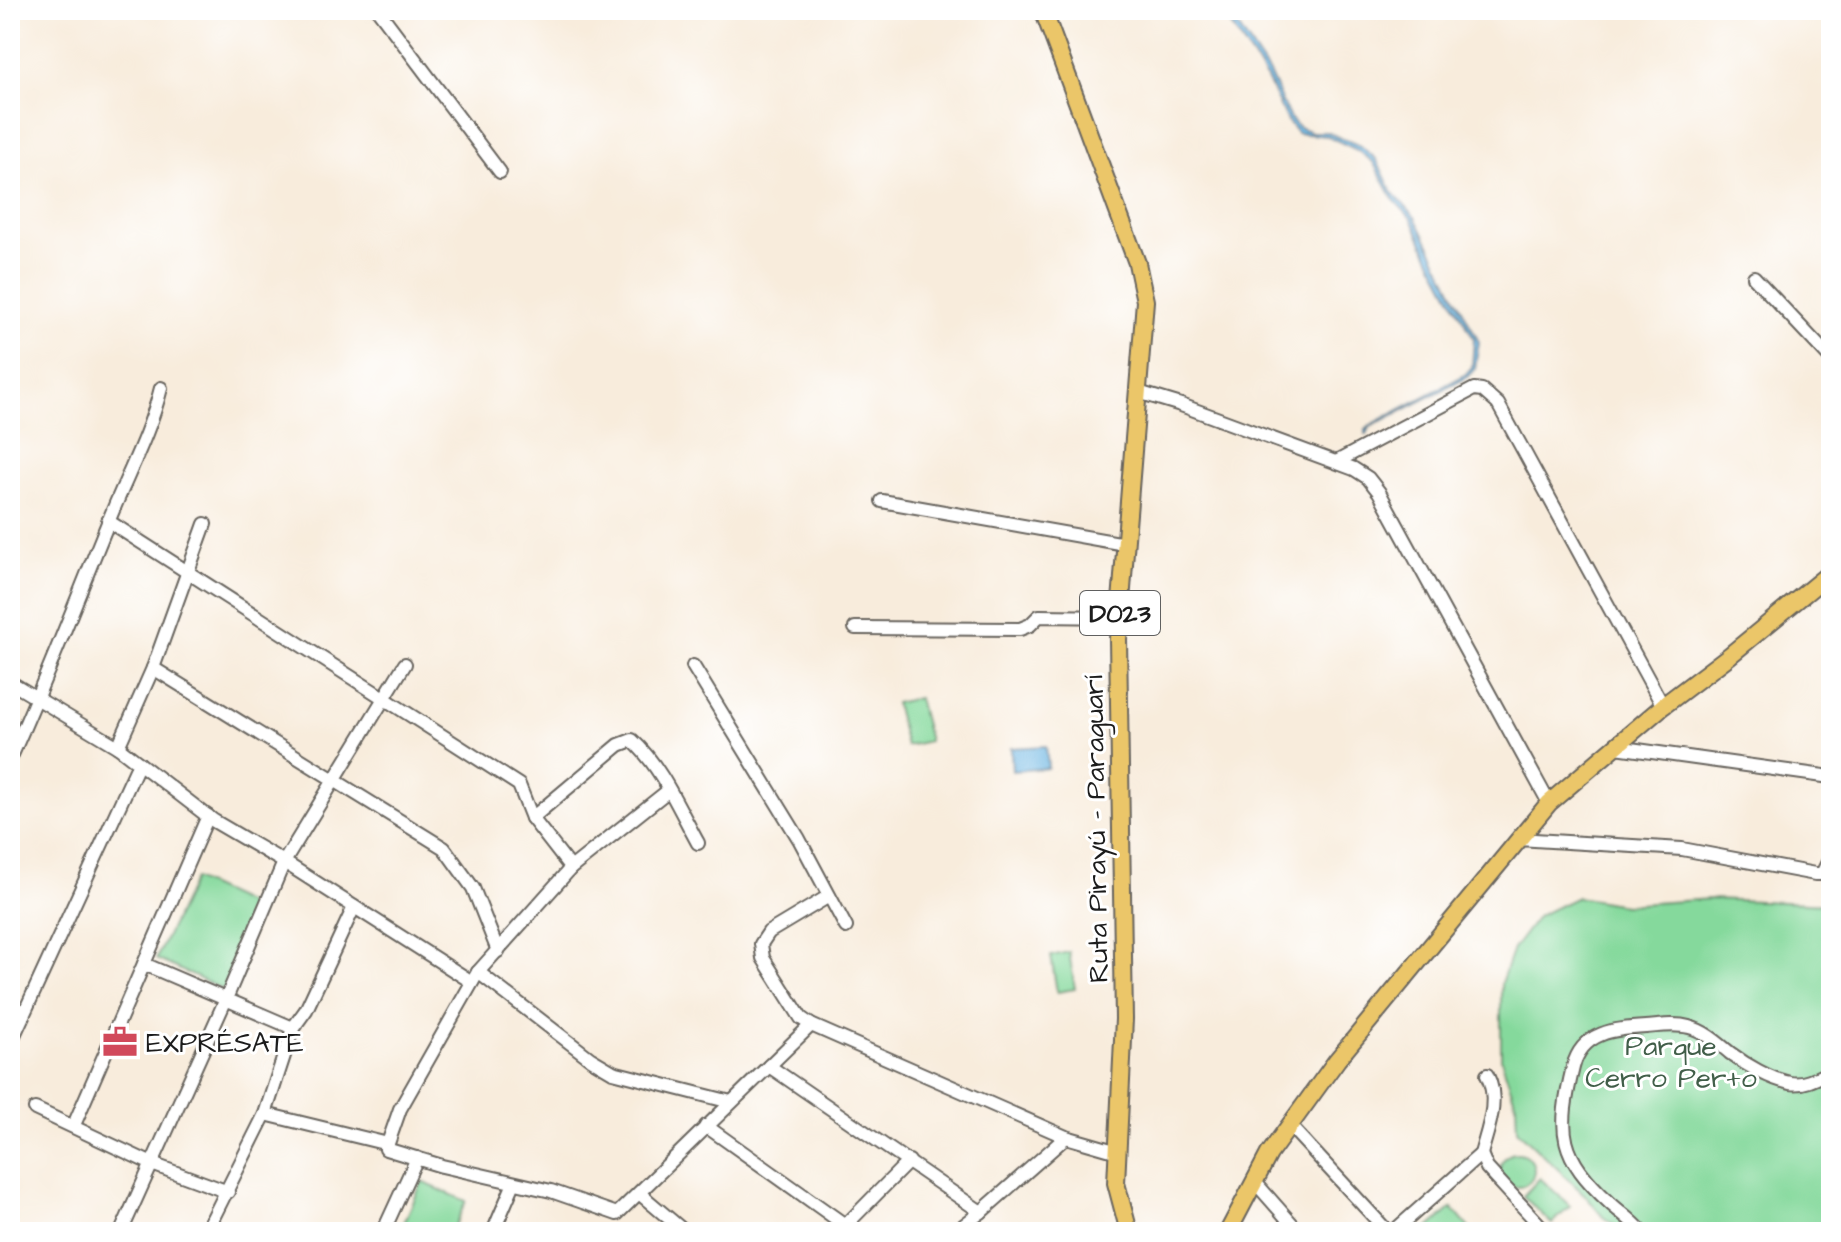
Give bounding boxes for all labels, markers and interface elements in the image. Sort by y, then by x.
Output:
road number: D023 [1080,591,1160,635]
street label: Ruta Pirayú - Paraguarí [1074,674,1121,983]
office icon: EXPRÉSATE [101,1023,139,1061]
place label: EXPRÉSATE [146,1024,304,1063]
park label: Parque Cerro Per+o [1585,1027,1757,1098]

